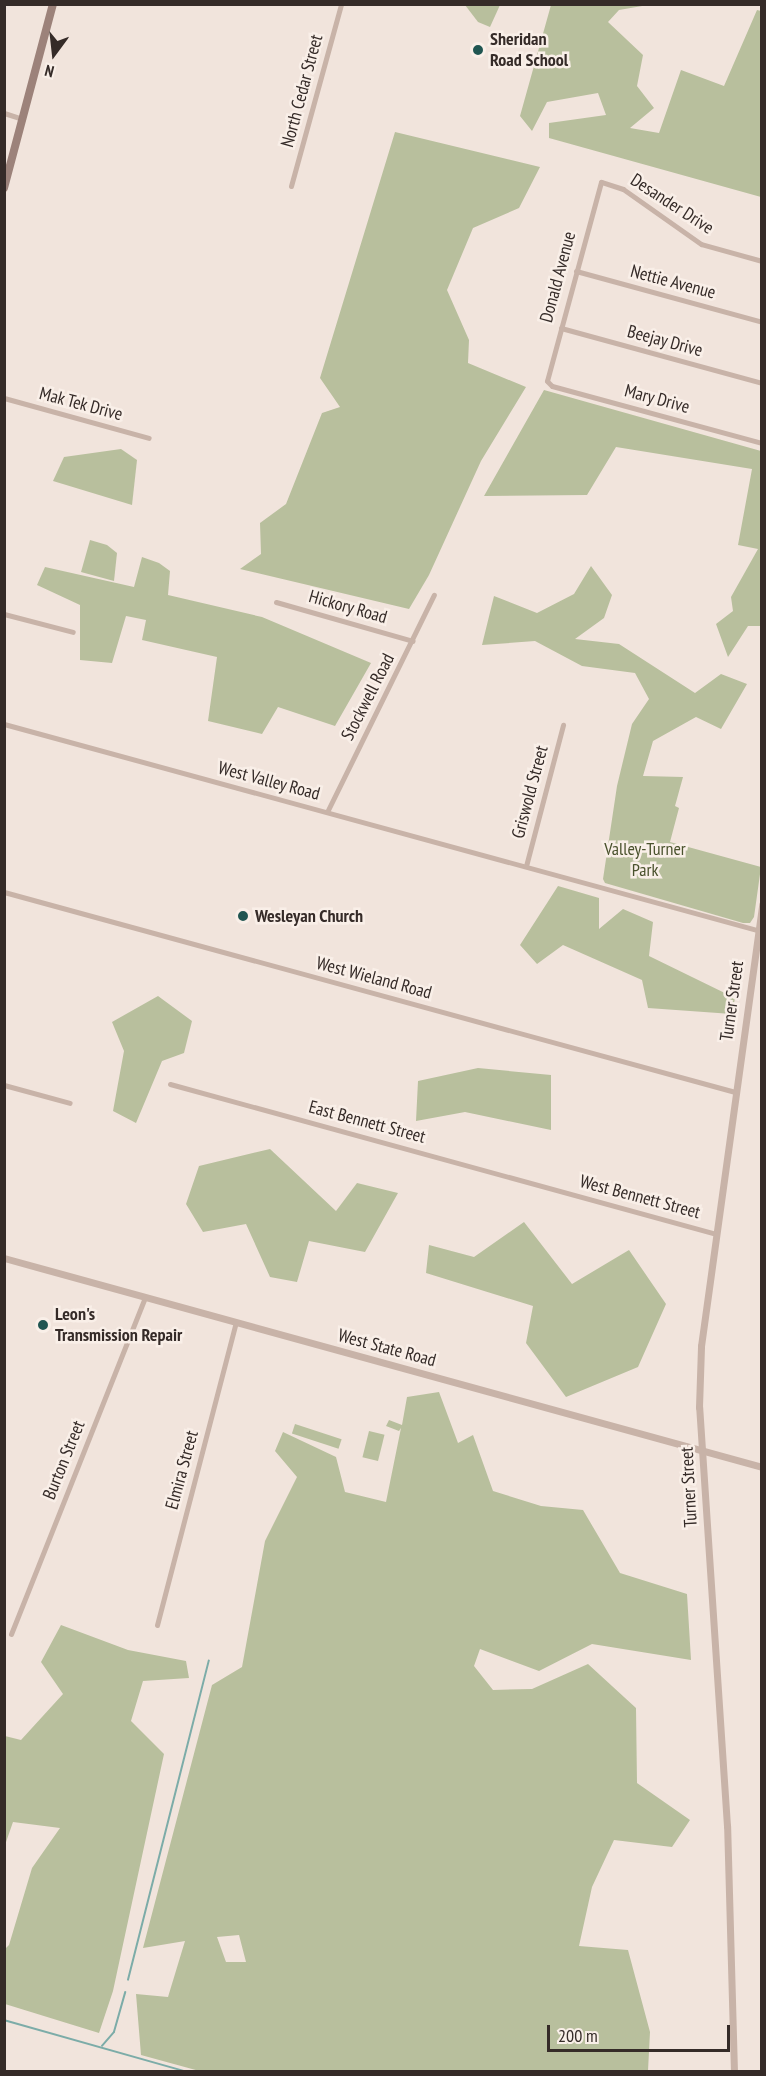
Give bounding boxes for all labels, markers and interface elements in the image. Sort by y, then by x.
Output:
north arrow [24,24,84,84]
place label: Sheridan Road School [490,29,568,72]
street label: North Cedar Street [277,32,327,150]
marker: Sheridan Road School [471,43,485,57]
text: N [43,61,56,82]
street label: Desander Drive [626,169,718,239]
street label: Donald Avenue [535,229,581,325]
street label: Nettie Avenue [628,260,718,304]
street label: Beejay Drive [625,321,705,361]
street label: Mary Drive [622,380,692,418]
street label: Mak Tek Drive [36,382,126,426]
street label: Hickory Road [306,585,390,629]
street label: Stockwell Road [337,650,399,744]
street label: Griswold Street [507,743,553,841]
street label: West Valley Road [215,757,323,805]
park label: Valley-Turner Park [604,839,686,882]
place label: Wesleyan Church [255,905,363,927]
marker: Wesleyan Church [236,909,250,923]
street label: West Wieland Road [314,952,434,1004]
street label: Turner Street [716,960,748,1042]
street label: East Bennett Street [306,1096,428,1148]
street label: West Bennett Street [577,1171,703,1223]
place label: Leon's Transmission Repair [55,1304,182,1346]
marker: Leon's Transmission Repair [36,1318,50,1332]
street label: West State Road [336,1325,438,1371]
street label: Burton Street [38,1417,90,1503]
street label: Elmira Street [161,1428,203,1512]
street label: Turner Street [676,1446,702,1528]
scale bar [550,2013,733,2051]
text: 200 m [558,2024,598,2047]

